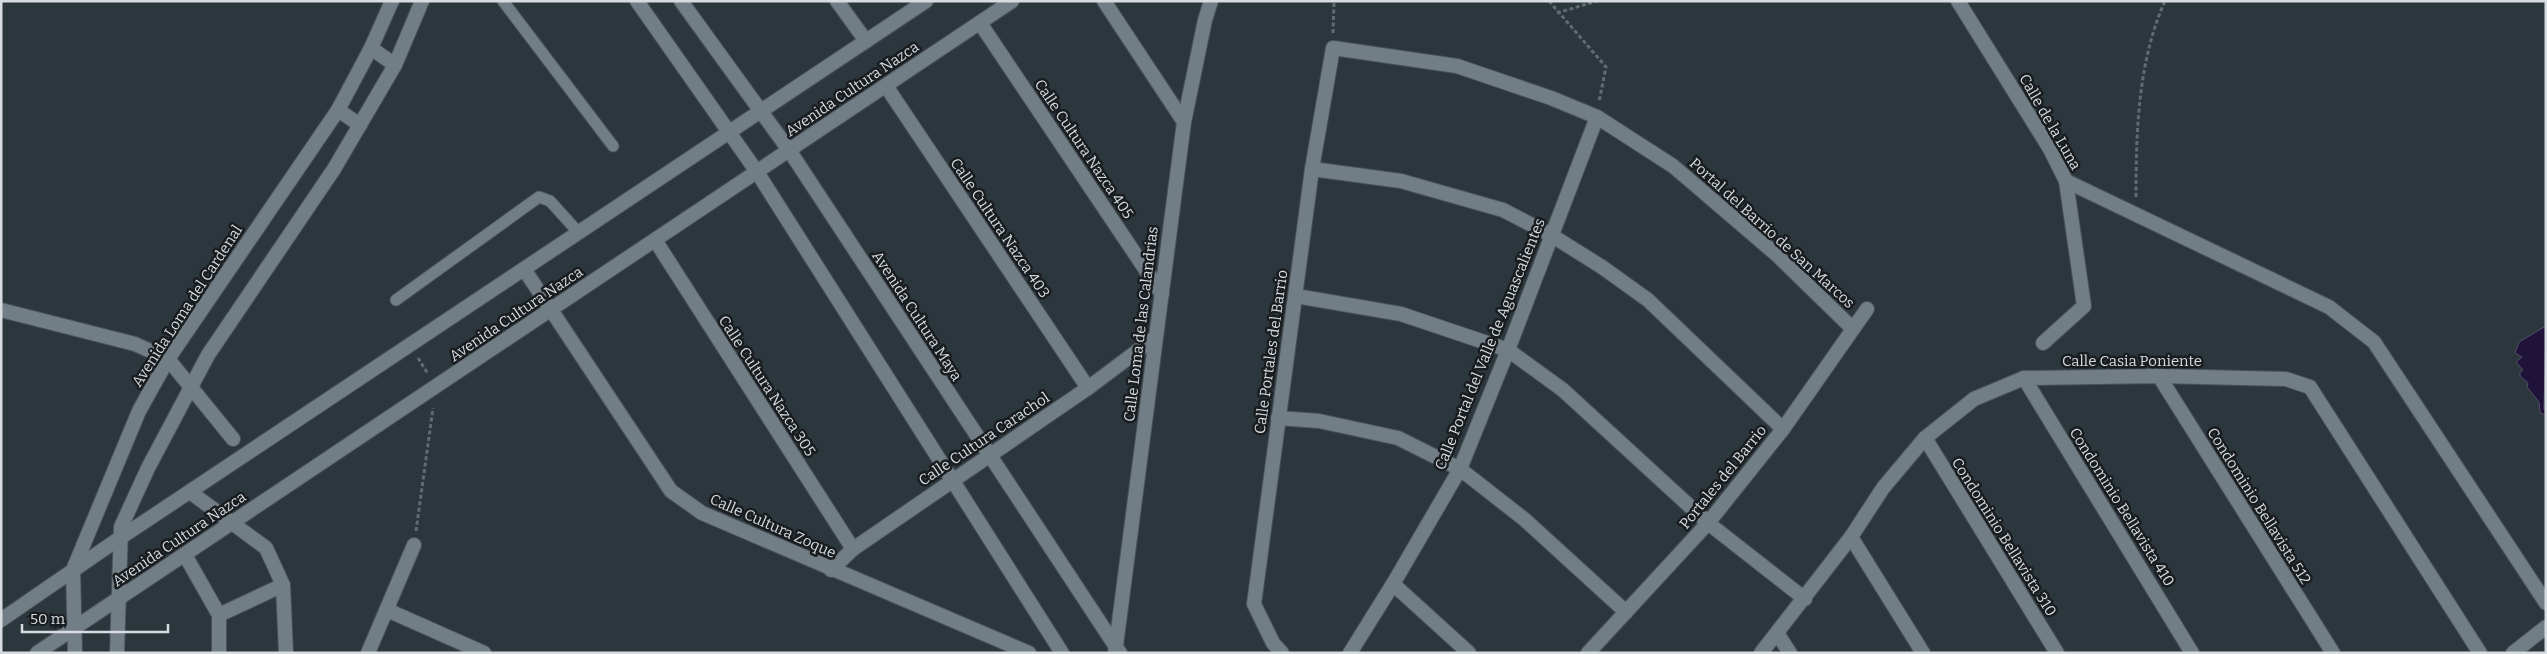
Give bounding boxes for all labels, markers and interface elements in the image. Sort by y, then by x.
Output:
street label: Avenida Cultura Nazca [782,38,922,140]
street label: Calle de la Luna [2015,71,2085,173]
street label: Calle Cultura Nazca 405 [1031,76,1137,222]
street label: Portal del Barrio de San Marcos [1686,154,1858,312]
street label: Calle Cultura Nazca 403 [946,155,1054,301]
street label: Calle Portal del Valle de Aguascalientes [1431,216,1549,472]
street label: Avenida Loma del Cardenal [128,222,246,390]
street label: Calle Loma de las Calandrias [1120,225,1162,423]
street label: Avenida Cultura Maya [868,248,966,384]
street label: Avenida Cultura Nazca [446,263,586,365]
street label: Calle Portales del Barrio [1251,269,1291,435]
street label: Calle Cultura Nazca 305 [715,312,819,460]
street label: Calle Casia Poniente [2062,352,2202,370]
street label: Calle Cultura Carachol [915,388,1053,490]
street label: Portales del Barrio [1676,422,1770,532]
street label: Condominio Bellavista 410 [2066,424,2178,590]
street label: Condominio Bellavista 512 [2203,424,2315,588]
street label: Condominio Bellavista 310 [1948,454,2060,620]
street label: Avenida Cultura Nazca [109,488,249,590]
street label: Calle Cultura Zoque [707,490,839,562]
scale bar [22,602,169,634]
text: 50 m [30,610,66,628]

